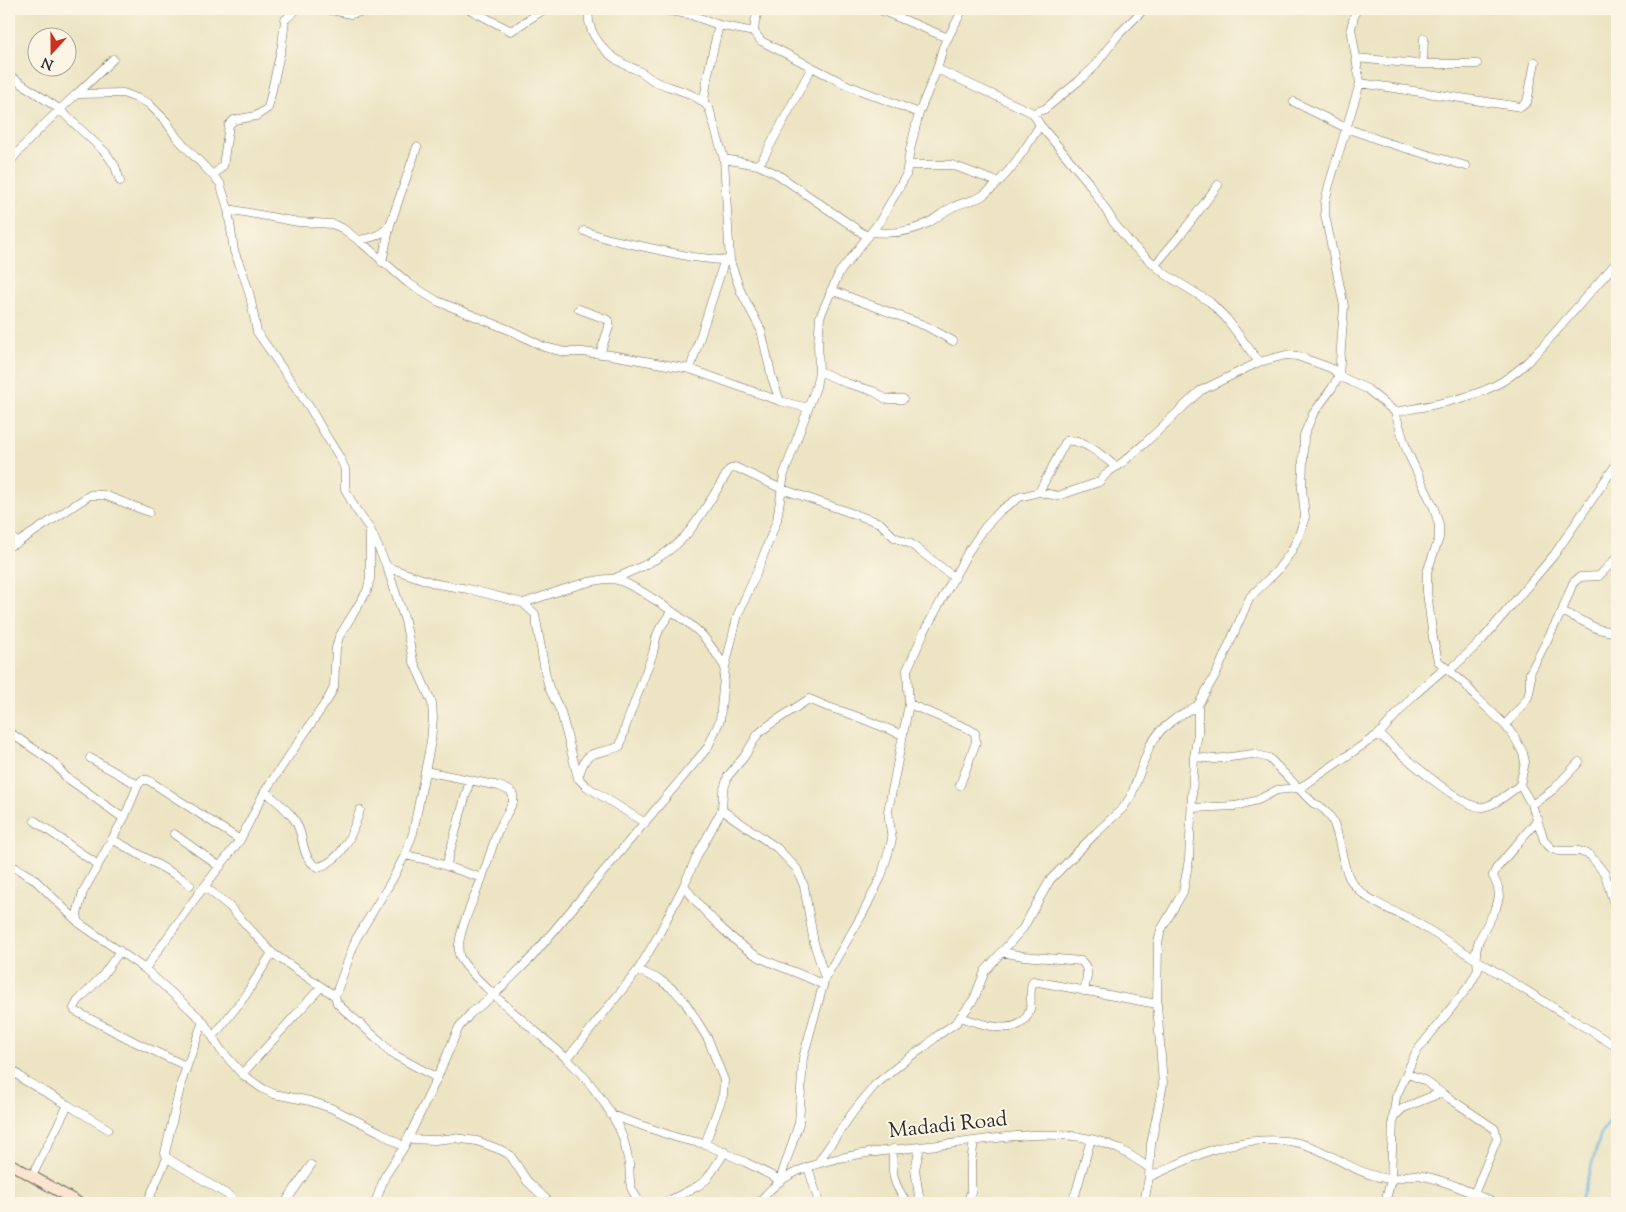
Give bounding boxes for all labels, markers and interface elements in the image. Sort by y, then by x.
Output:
north arrow [28,28,78,78]
text: N [39,51,57,74]
street label: Madadi Road [887,1105,1009,1147]

